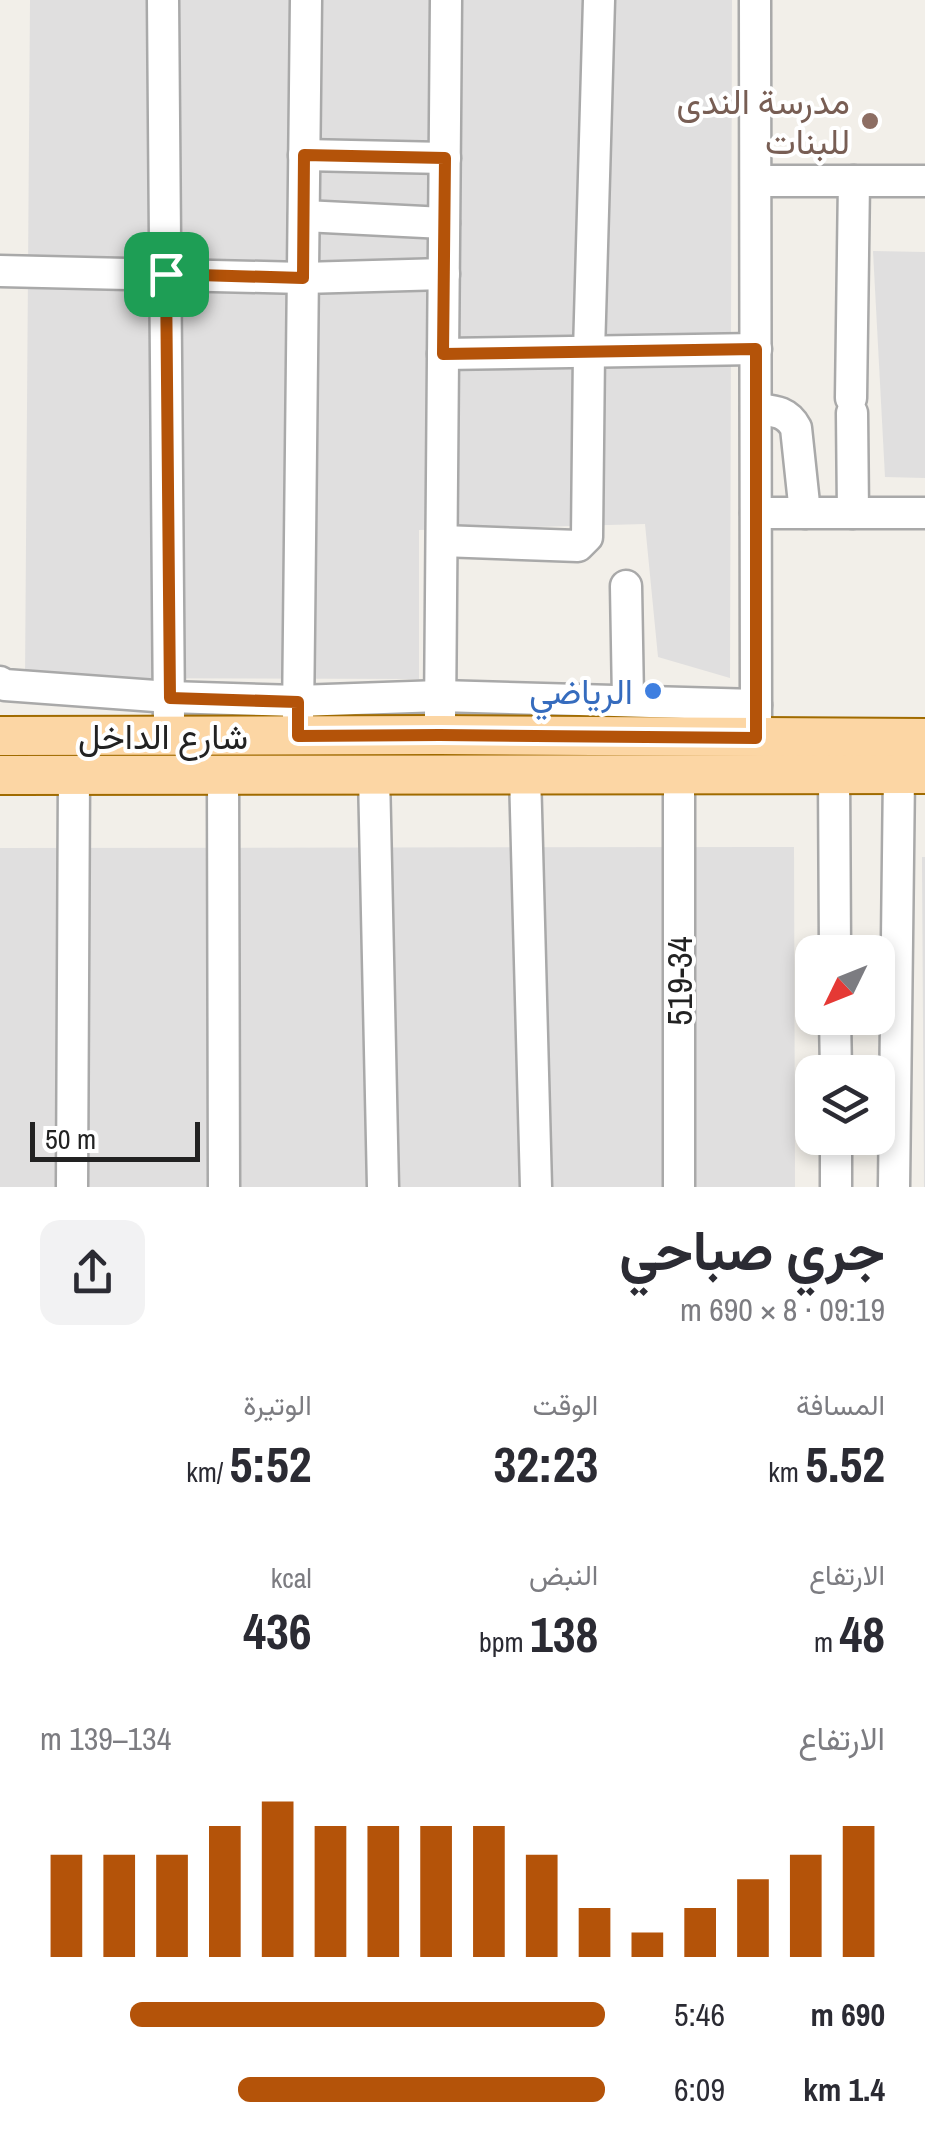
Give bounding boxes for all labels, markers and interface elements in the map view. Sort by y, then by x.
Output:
place label: مدرسة الندى للبنات [676,78,850,165]
marker: مدرسة الندى للبنات [859,110,881,132]
pin [124,232,209,317]
icon: arrive [139,247,194,302]
place label: الرياضي [529,668,633,721]
marker: الرياضي [642,680,664,702]
street label: شارع الداخل [78,713,248,761]
north arrow [795,935,895,1035]
map controls [795,935,895,1155]
street label: 519-34 [656,936,703,1026]
button: layers [795,1055,895,1155]
scale bar [30,1117,200,1162]
text: 50 m [45,1120,96,1158]
text: جري صباحي [619,1213,885,1287]
button: share [40,1220,145,1325]
text: 09:19 · 8 × 690 m [680,1288,885,1331]
text: الوتيرة [243,1386,312,1424]
text: الوقت [533,1386,598,1424]
text: المسافة [796,1386,885,1424]
text: 5:52 [230,1430,312,1498]
text: 32:23 [493,1430,598,1498]
text: 5.52 [805,1430,885,1498]
text: /km [186,1453,230,1491]
text: km [768,1453,805,1491]
text: النبض [529,1556,598,1594]
text: الارتفاع [809,1556,885,1594]
text: kcal [271,1559,312,1597]
text: 436 [243,1597,312,1665]
text: 138 [530,1600,598,1668]
text: 48 [839,1600,885,1668]
text: bpm [479,1623,530,1661]
text: m [814,1623,839,1661]
text: 134–139 m [40,1717,171,1760]
text: الارتفاع [798,1717,885,1760]
text: 5:46 [674,1993,725,2036]
text: 690 m [811,1993,885,2036]
text: 6:09 [674,2068,725,2111]
text: 1.4 km [803,2068,885,2111]

